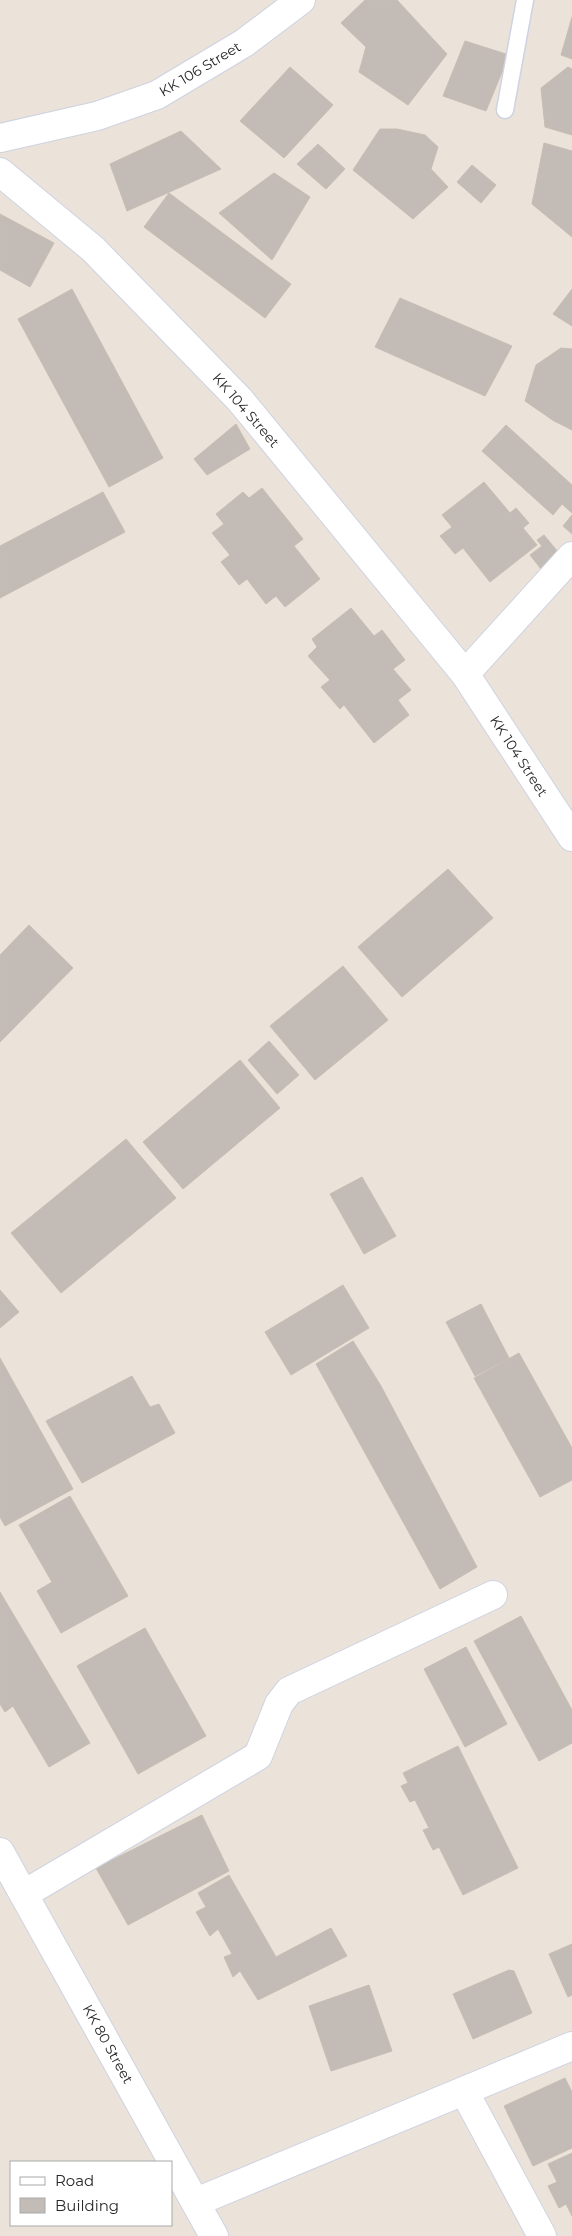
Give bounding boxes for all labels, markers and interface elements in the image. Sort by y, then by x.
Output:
street label: KK 106 Street [156,37,245,101]
street label: KK 104 Street [209,369,284,451]
street label: KK 104 Street [486,712,552,800]
street label: KK 80 Street [79,2001,137,2087]
legend [10,2161,172,2226]
text: Road [55,2171,94,2190]
text: Building [55,2196,119,2215]

